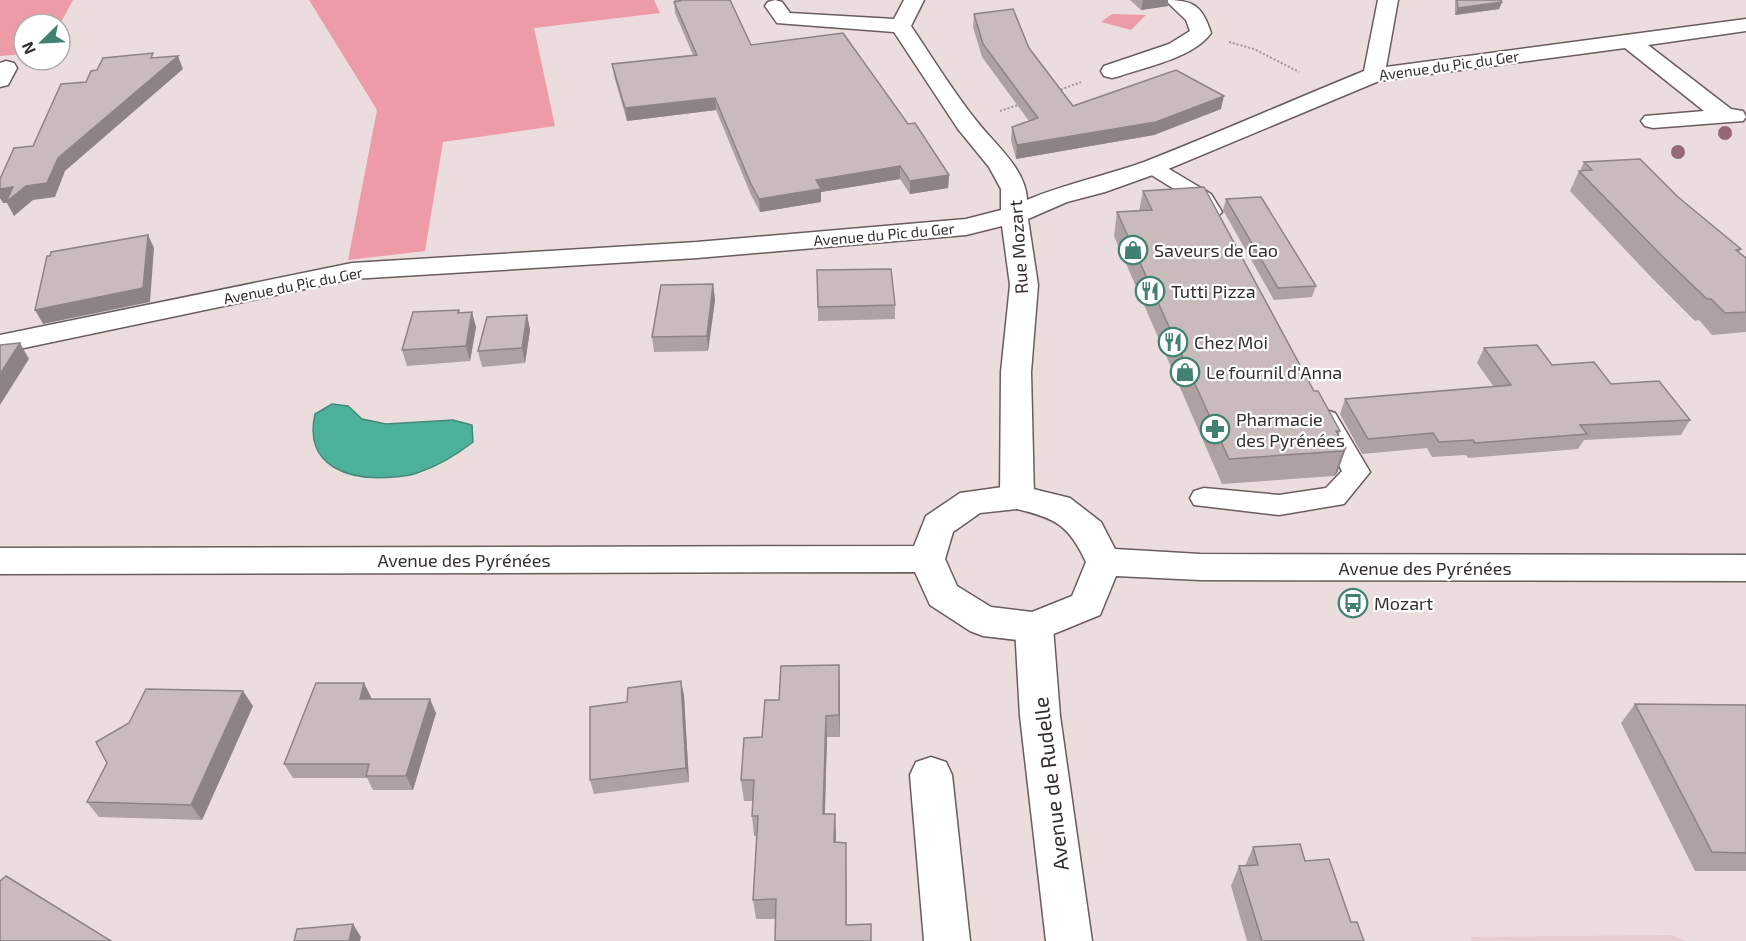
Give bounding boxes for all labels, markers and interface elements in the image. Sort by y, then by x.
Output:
north arrow [12,12,72,72]
text: N [17,39,39,57]
street label: Avenue du Pic du Ger [1378,46,1520,84]
street label: Rue Mozart [1004,199,1032,295]
street label: Avenue du Pic du Ger [813,219,955,249]
shop icon: Saveurs de Cao [1117,234,1149,266]
place label: Saveurs de Cao [1154,239,1278,261]
street label: Avenue du Pic du Ger [222,263,364,307]
restaurant icon: Tutti Pizza [1134,275,1166,307]
place label: Tutti Pizza [1171,280,1256,302]
restaurant icon: Chez Moi [1157,326,1189,358]
place label: Chez Moi [1194,331,1268,353]
shop icon: Le fournil d'Anna [1169,356,1201,388]
place label: Le fournil d'Anna [1206,361,1342,383]
place label: Pharmacie des Pyrénées [1236,408,1345,451]
pharmacy icon: Pharmacie des Pyrénées [1199,413,1231,445]
street label: Avenue des Pyrénées [377,549,551,571]
street label: Avenue des Pyrénées [1338,557,1512,579]
bus stop icon: Mozart [1337,587,1369,619]
place label: Mozart [1374,592,1433,614]
street label: Avenue de Rudelle [1027,696,1073,872]

